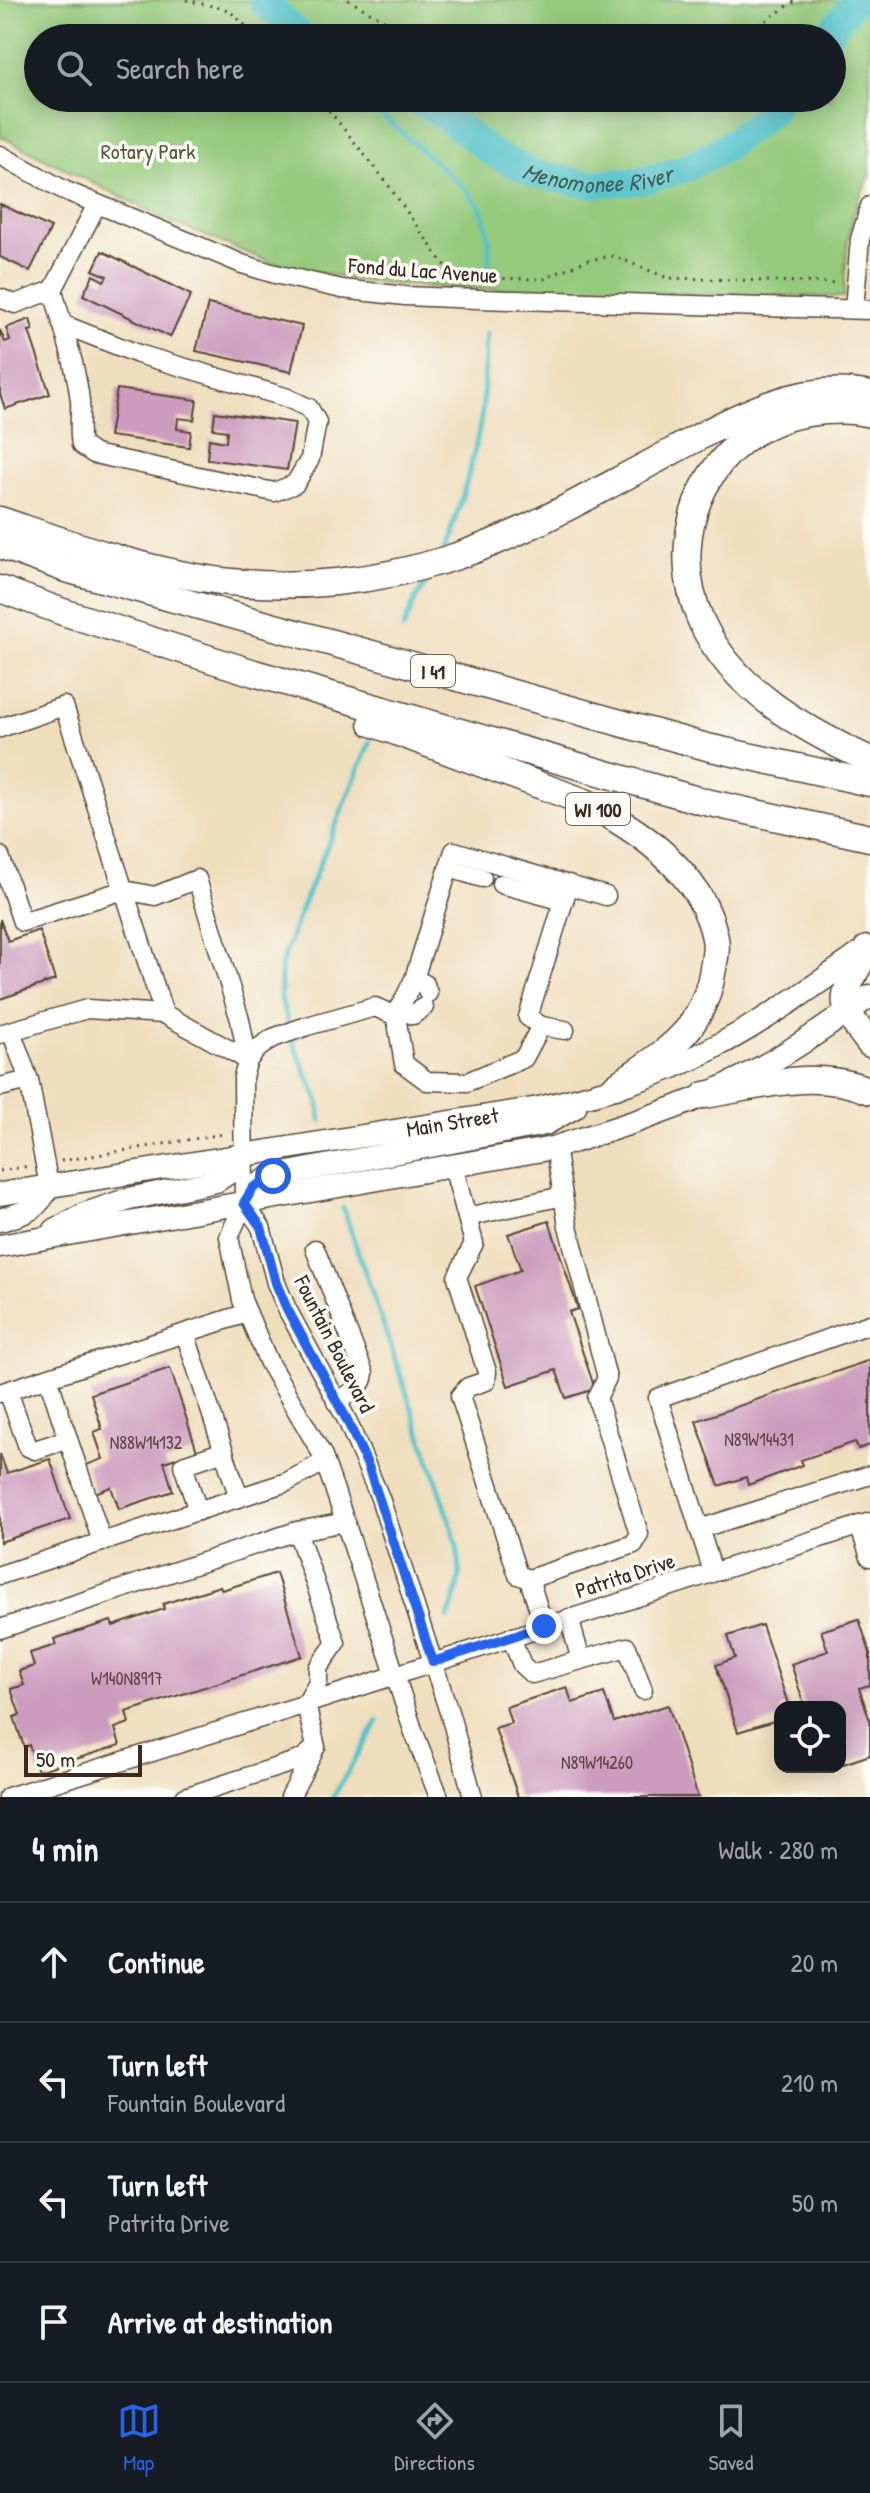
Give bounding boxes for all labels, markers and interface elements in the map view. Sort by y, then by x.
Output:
search box [24,24,846,112]
icon: search [52,46,96,90]
text: Search here [116,48,244,88]
park label: Rotary Park [101,136,195,166]
water label: Menomonee River [518,155,679,200]
street label: Fond du Lac Avenue [346,250,499,290]
road number: I 41 [411,655,455,687]
road number: WI 100 [566,793,630,825]
street label: Main Street [404,1100,501,1144]
route start [255,1158,291,1194]
street label: Fountain Boulevard [287,1270,383,1418]
house number: N89W14431 [724,1427,794,1452]
house number: N88W14132 [110,1430,183,1455]
street label: Patrita Drive [571,1545,679,1605]
route end [526,1608,562,1644]
house number: W140N8917 [91,1666,163,1691]
map controls [774,1701,846,1773]
button: locate [774,1701,846,1773]
scale bar [24,1741,142,1777]
text: 50 m [36,1744,75,1774]
house number: N89W14260 [561,1750,633,1775]
text: 4 min [32,1826,99,1872]
text: Walk · 280 m [718,1832,838,1867]
icon: ahead [32,1940,76,1984]
text: Continue [108,1942,205,1982]
text: 20 m [791,1945,838,1980]
text: Turn left [108,2045,207,2085]
icon: left [32,2060,76,2104]
text: 210 m [781,2065,838,2100]
text: Fountain Boulevard [108,2085,285,2120]
text: Turn left [108,2165,207,2205]
icon: left [32,2180,76,2224]
text: 50 m [792,2185,838,2220]
text: Patrita Drive [108,2205,230,2240]
icon: arrive [32,2300,76,2344]
text: Arrive at destination [108,2302,333,2342]
tab: Map [117,2399,161,2477]
tab: Directions [394,2399,475,2477]
tab: Saved [708,2399,753,2477]

